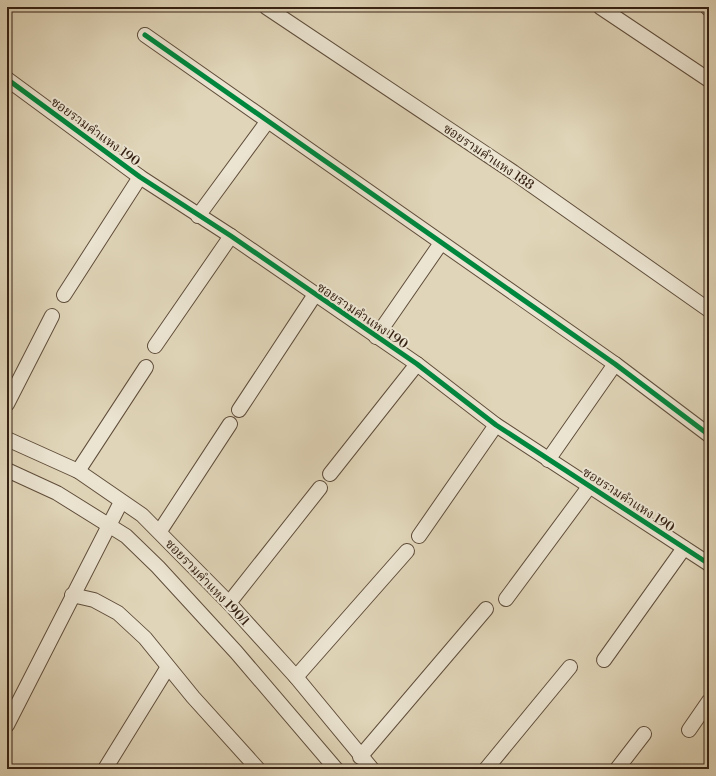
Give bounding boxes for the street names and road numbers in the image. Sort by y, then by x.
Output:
street label: ซอยรามคำแหง 190 [48,94,144,170]
street label: ซอยรามคำแหง 188 [440,120,537,193]
street label: ซอยรามคำแหง 190 [314,279,411,352]
street label: ซอยรามคำแหง 190 [579,464,678,536]
street label: ซอยรามคำแหง 190/1 [162,536,253,630]

